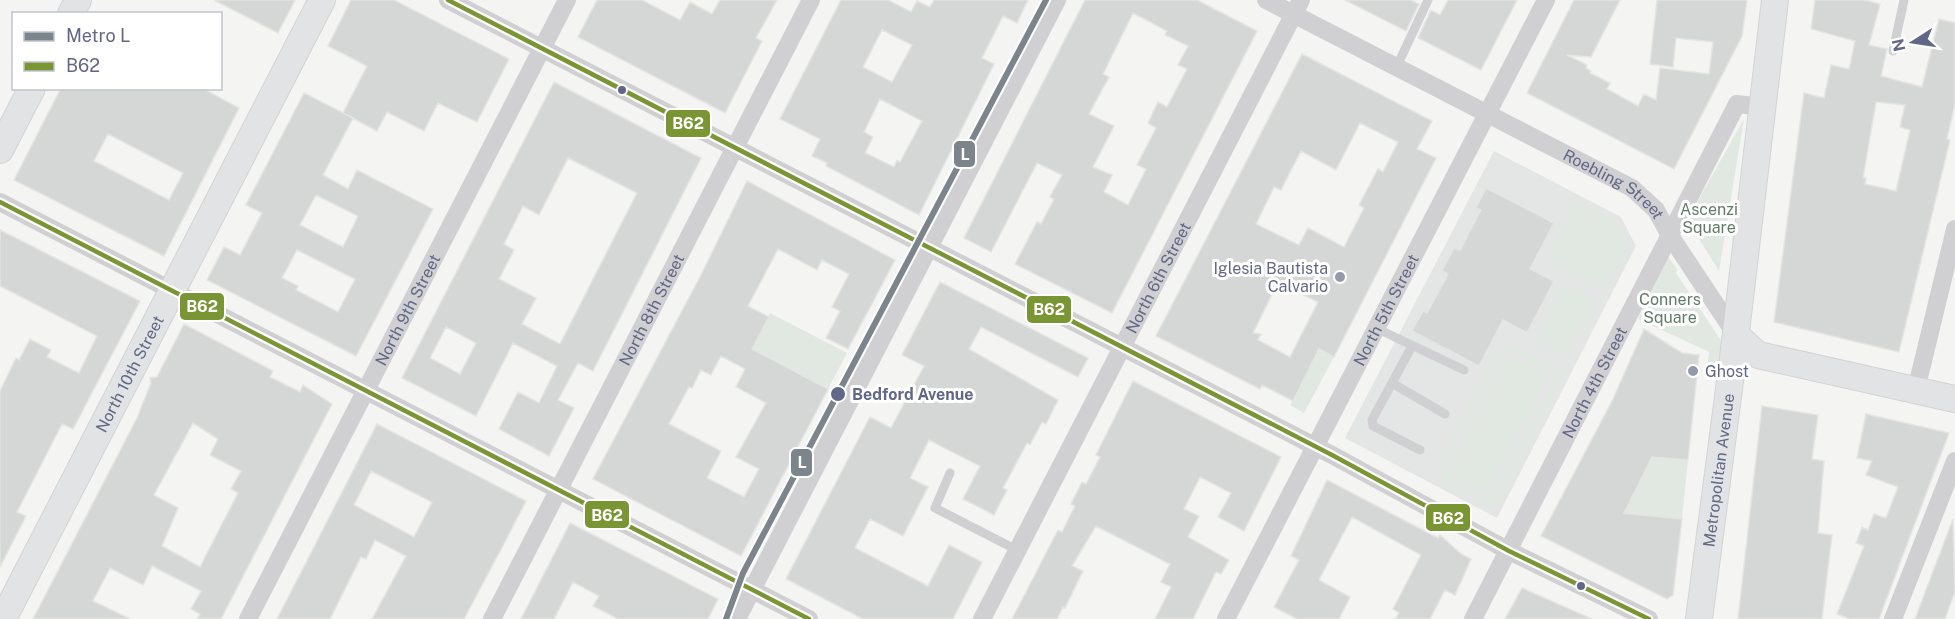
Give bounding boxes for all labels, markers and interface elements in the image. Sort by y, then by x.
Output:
legend [12,12,222,90]
north arrow [1883,12,1943,72]
text: Metro L [66,25,130,46]
text: N [1888,37,1909,53]
text: B62 [66,55,100,76]
unlabelled marker [616,84,628,96]
line badge: B62 [665,109,711,138]
text: B62 [672,114,704,133]
line badge: L [953,140,976,168]
text: L [960,145,970,164]
street label: Roebling Street [1560,145,1668,222]
park label: Ascenzi Square [1680,200,1738,237]
street label: North 6th Street [1121,219,1194,336]
street label: North 9th Street [371,251,444,368]
street label: North 8th Street [615,251,688,369]
street label: North 5th Street [1349,251,1422,369]
place label: Iglesia Bautista Calvario [1213,259,1328,296]
marker: Iglesia Bautista Calvario [1333,270,1347,284]
park label: Conners Square [1639,290,1701,327]
line badge: B62 [179,292,225,321]
line badge: B62 [1026,295,1072,324]
text: B62 [186,297,218,316]
text: B62 [1033,300,1065,319]
street label: North 10th Street [91,312,167,435]
street label: North 4th Street [1558,323,1631,441]
place label: Ghost [1705,362,1749,381]
marker: Ghost [1686,364,1700,378]
marker: Bedford Avenue [829,385,847,403]
place label: Bedford Avenue [852,385,973,404]
street label: Metropolitan Avenue [1699,392,1738,548]
line badge: L [790,448,813,477]
text: L [797,453,807,472]
line badge: B62 [584,500,630,529]
line badge: B62 [1425,503,1471,532]
text: B62 [591,506,623,525]
text: B62 [1432,509,1464,528]
unlabelled marker [1575,580,1587,592]

